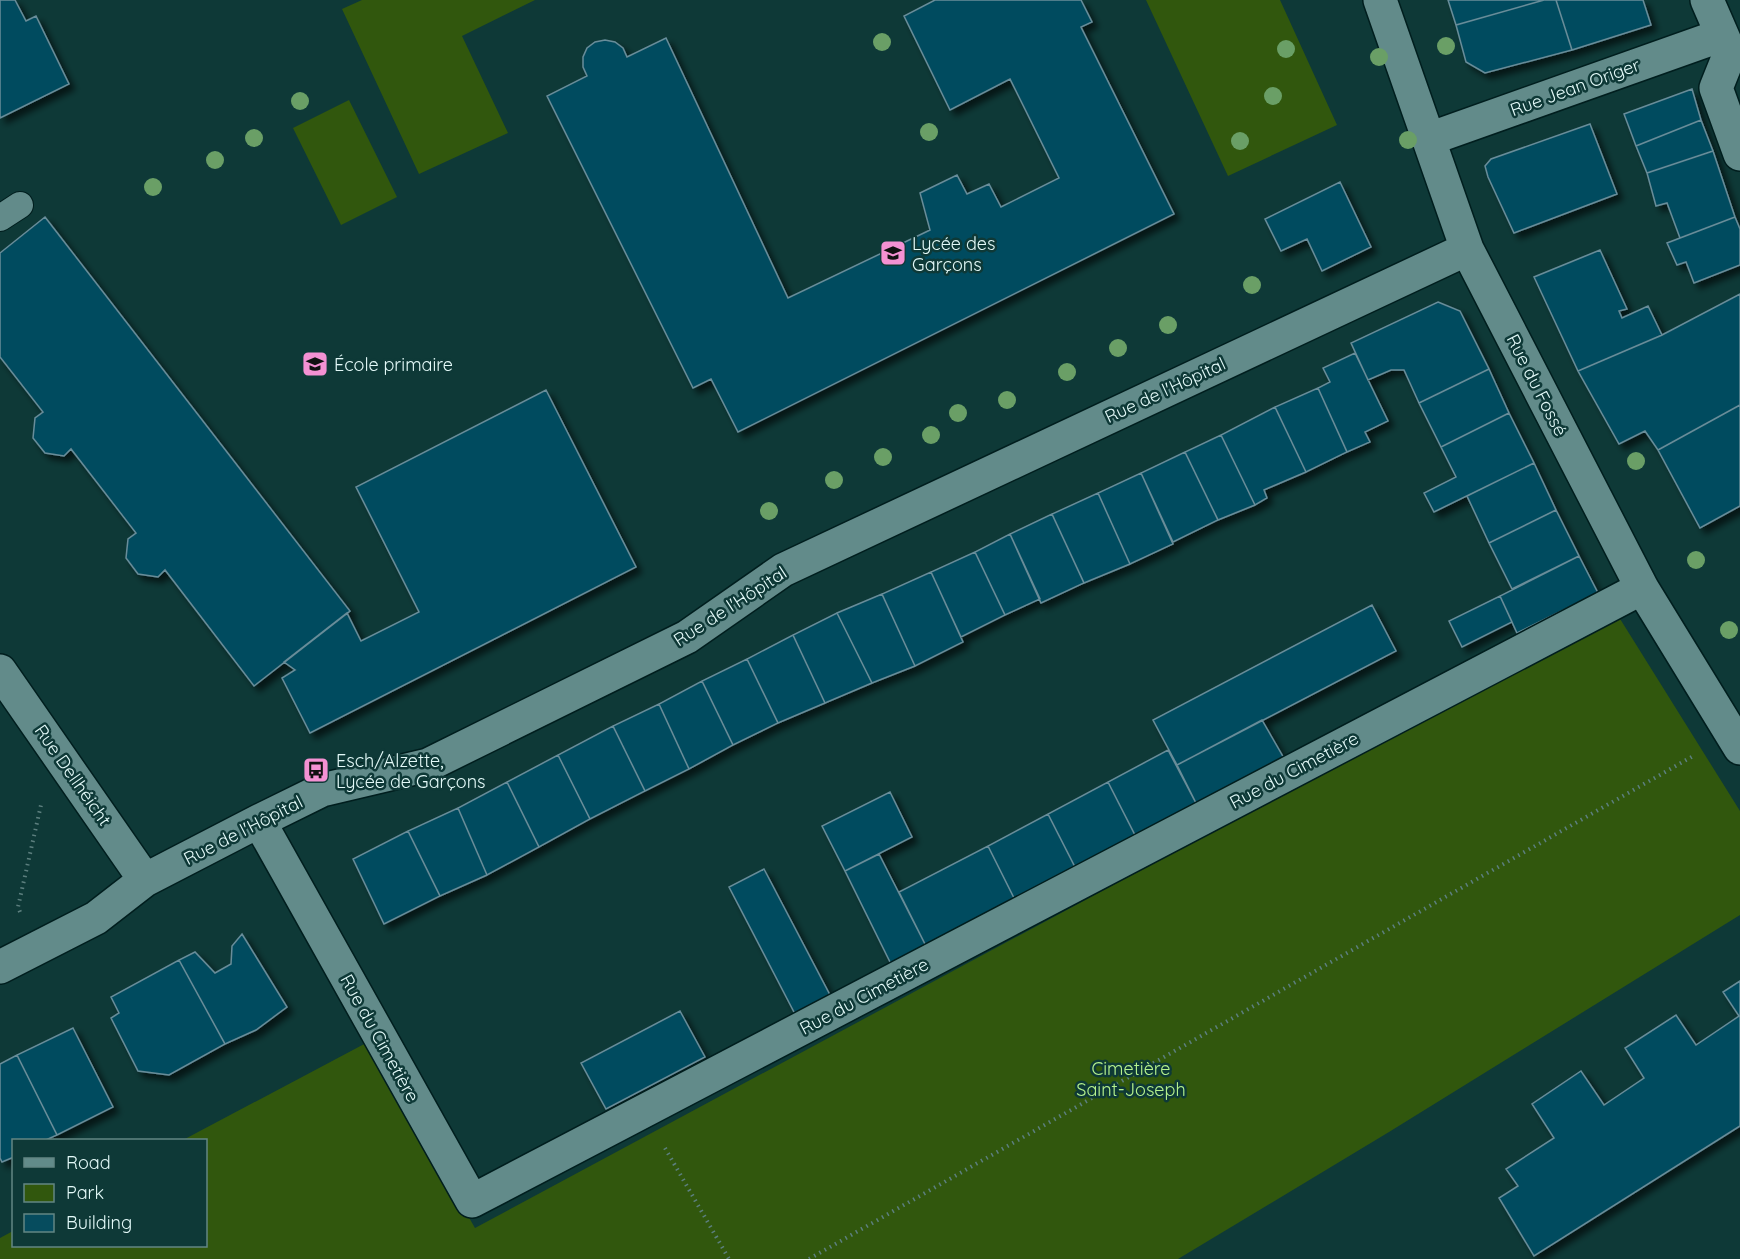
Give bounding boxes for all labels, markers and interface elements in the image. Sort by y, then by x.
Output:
street label: Rue Jean Origer [1507,53,1643,121]
place label: Lycée des Garçons [912,232,995,276]
school or university icon: Lycée des Garçons [878,238,908,268]
street label: Rue du Fossé [1501,330,1573,440]
school or university icon: École primaire [300,349,330,379]
street label: Rue de l'Hôpital [1101,352,1229,428]
place label: École primaire [334,353,453,376]
street label: Rue de l'Hôpital [669,561,791,651]
street label: Rue Dellhéicht [30,720,116,830]
street label: Rue du Cimetière [1226,726,1362,814]
place label: Esch/Alzette, Lycée de Garçons [336,749,486,793]
bus stop icon: Esch/Alzette, Lycée de Garçons [301,755,331,785]
street label: Rue de l'Hôpital [180,790,306,870]
street label: Rue du Cimetière [796,952,932,1040]
street label: Rue du Cimetière [335,970,425,1106]
park label: Cimetière Saint-Joseph [1076,1057,1186,1101]
legend [12,1139,207,1247]
text: Road [66,1151,111,1174]
text: Park [66,1181,104,1204]
text: Building [66,1211,132,1234]

